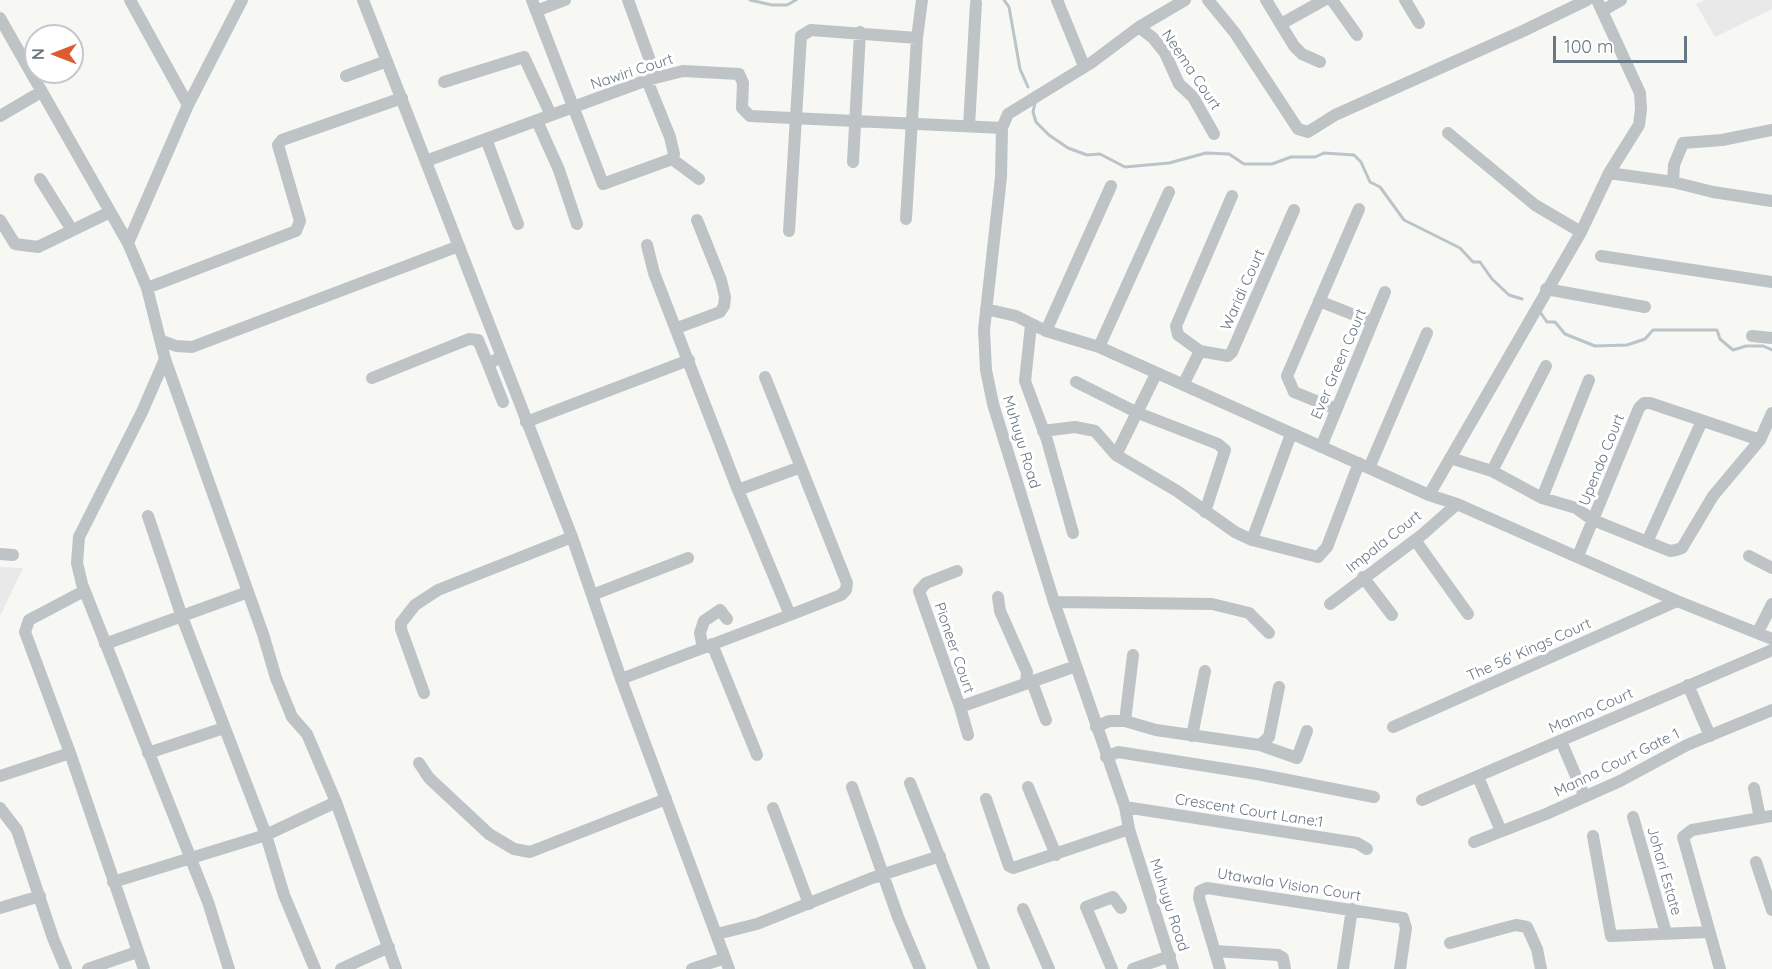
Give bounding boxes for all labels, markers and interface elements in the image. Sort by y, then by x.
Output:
north arrow [24,24,84,84]
scale bar [1556,24,1690,62]
street label: Neema Court [1158,26,1224,114]
text: 100 m [1564,35,1613,58]
text: N [28,48,48,60]
street label: Nawiri Court [588,50,676,94]
street label: Waridi Court [1217,247,1269,333]
street label: Ever Green Court [1308,306,1370,422]
street label: Muhuyu Road [998,393,1044,491]
street label: Upendo Court [1575,411,1629,509]
street label: Impala Court [1343,507,1425,577]
street label: Pioneer Court [930,600,978,696]
street label: The 56' Kings Court [1464,615,1594,685]
street label: Manna Court [1546,684,1636,738]
street label: Manna Court Gate 1 [1551,725,1683,801]
street label: Crescent Court Lane:1 [1174,790,1324,832]
street label: Johari Estate [1643,825,1685,917]
street label: Muhuyu Road [1146,856,1192,954]
street label: Utawala Vision Court [1216,865,1362,905]

